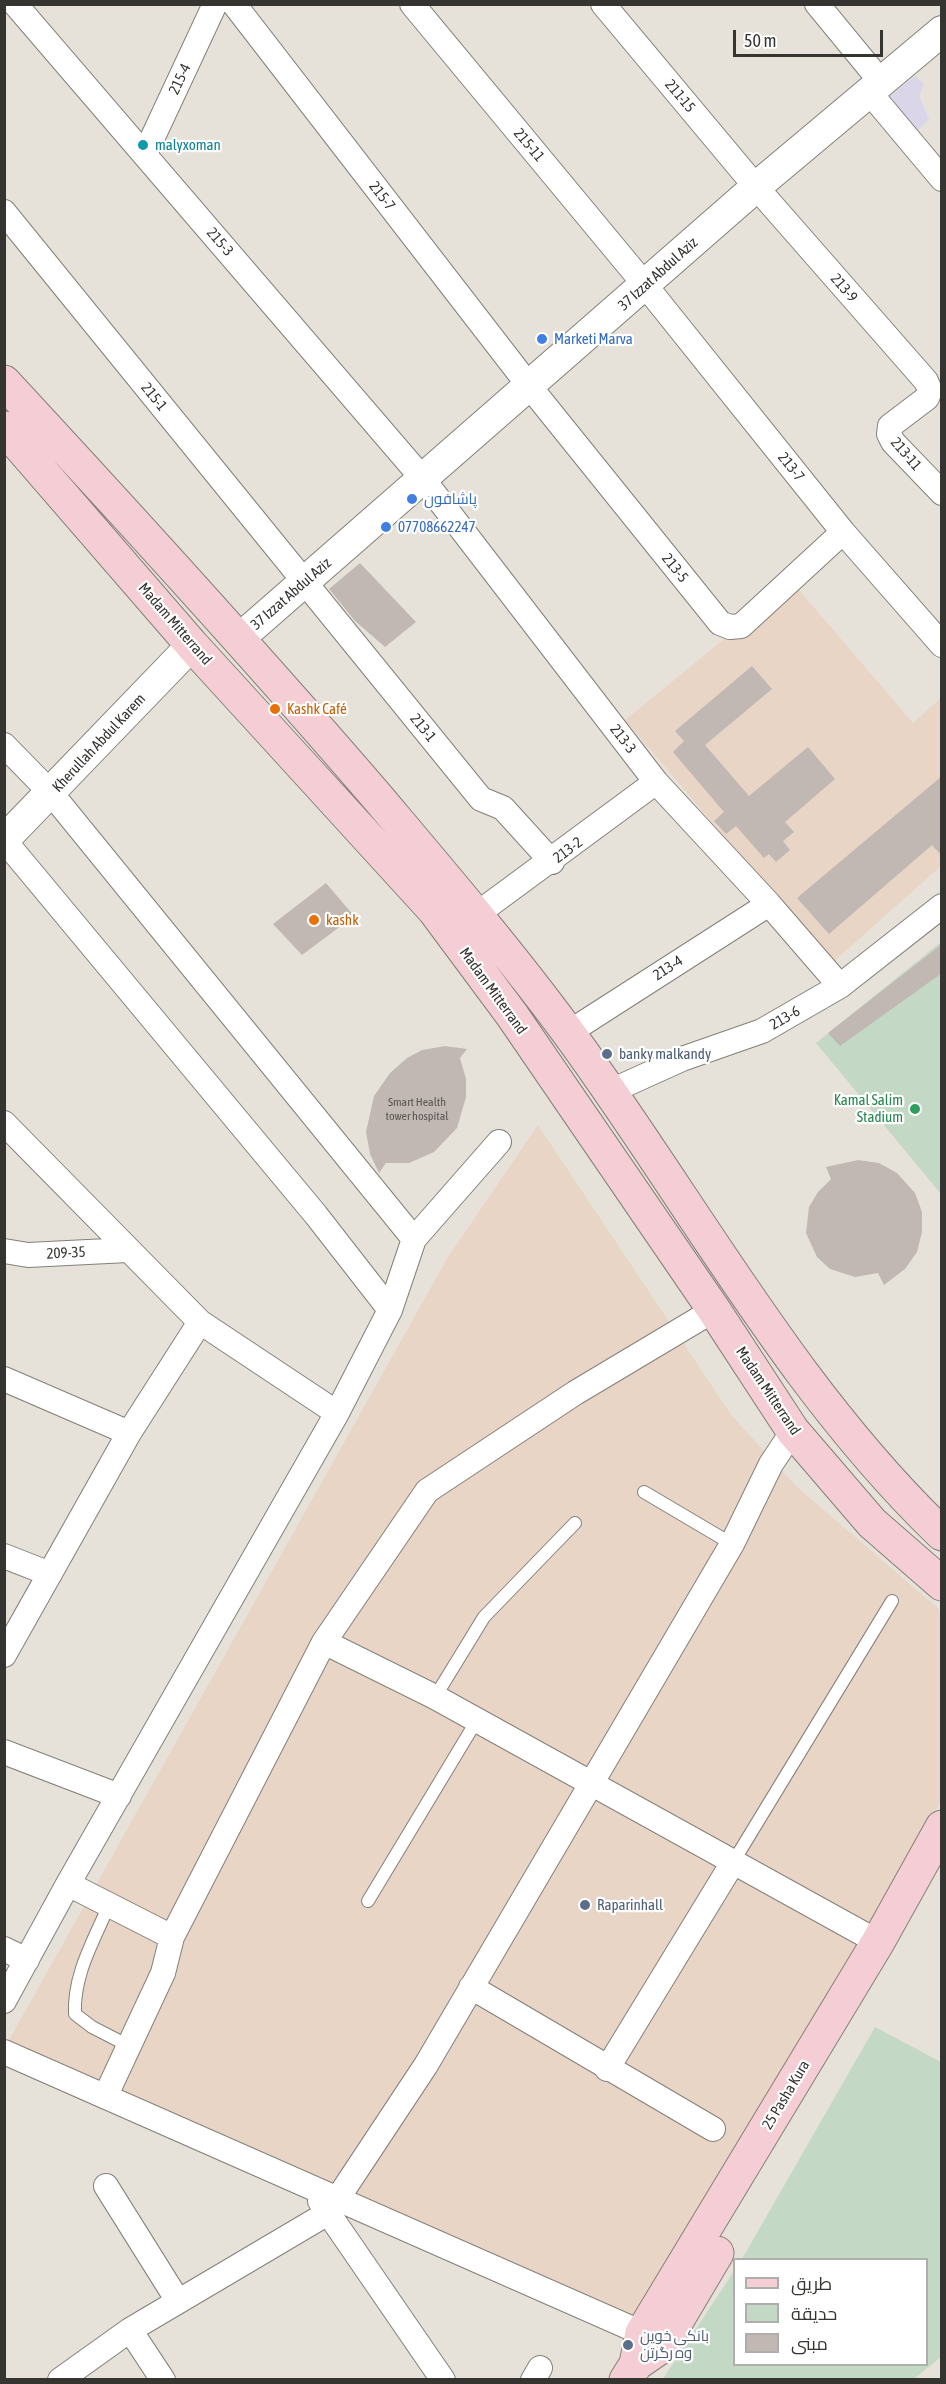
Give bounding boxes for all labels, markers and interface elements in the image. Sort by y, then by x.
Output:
scale bar [736,18,886,56]
text: 50 m [744,30,776,51]
street label: 215-4 [165,61,195,97]
street label: 211-15 [661,76,699,116]
street label: 215-11 [510,125,548,165]
place label: malyxoman [155,136,221,154]
marker: malyxoman [136,138,150,152]
street label: 215-7 [365,178,399,214]
street label: 215-3 [203,224,237,260]
street label: 37 Izzat Abdul Aziz [615,234,701,314]
street label: 213-9 [827,270,861,306]
place label: Marketi Marva [554,330,633,348]
marker: Marketi Marva [535,332,549,346]
street label: 215-1 [137,379,171,415]
street label: 213-11 [887,434,925,474]
street label: 213-7 [774,449,808,485]
place label: پاشافون [424,490,477,508]
marker: پاشافون [405,492,419,506]
place label: 07708662247 [398,518,476,536]
marker: 07708662247 [379,520,393,534]
street label: 213-5 [658,550,692,586]
street label: 37 Izzat Abdul Aziz [247,554,335,634]
street label: Madam Mitterrand [135,579,215,669]
street label: Kherullah Abdul Karem [49,690,149,796]
place label: Kashk Café [287,700,347,718]
marker: Kashk Café [268,702,282,716]
street label: 213-1 [406,710,440,746]
street label: 213-3 [606,721,640,757]
street label: 213-2 [550,833,586,867]
place label: kashk [326,911,359,929]
marker: kashk [307,913,321,927]
street label: Madam Mitterrand [456,944,530,1038]
street label: 213-4 [650,952,686,984]
street label: 213-6 [767,1002,803,1034]
place label: banky malkandy [619,1045,711,1063]
marker: banky malkandy [600,1047,614,1061]
place label: Kamal Salim Stadium [834,1091,903,1126]
house number: Smart Health tower hospital [386,1095,448,1123]
marker: Kamal Salim Stadium [908,1102,922,1116]
street label: 209-35 [46,1243,86,1263]
street label: Madam Mitterrand [732,1343,804,1439]
place label: Raparinhall [597,1896,663,1914]
marker: Raparinhall [578,1898,592,1912]
street label: 25 Pasha Kura [758,2057,814,2133]
legend [733,2258,928,2366]
text: طريق [791,2273,832,2294]
text: حديقة [791,2303,837,2324]
place label: بانکی خوین وه رگرتن [640,2327,709,2362]
text: مبنى [791,2333,828,2354]
marker: بانکی خوین وه رگرتن [621,2338,635,2352]

